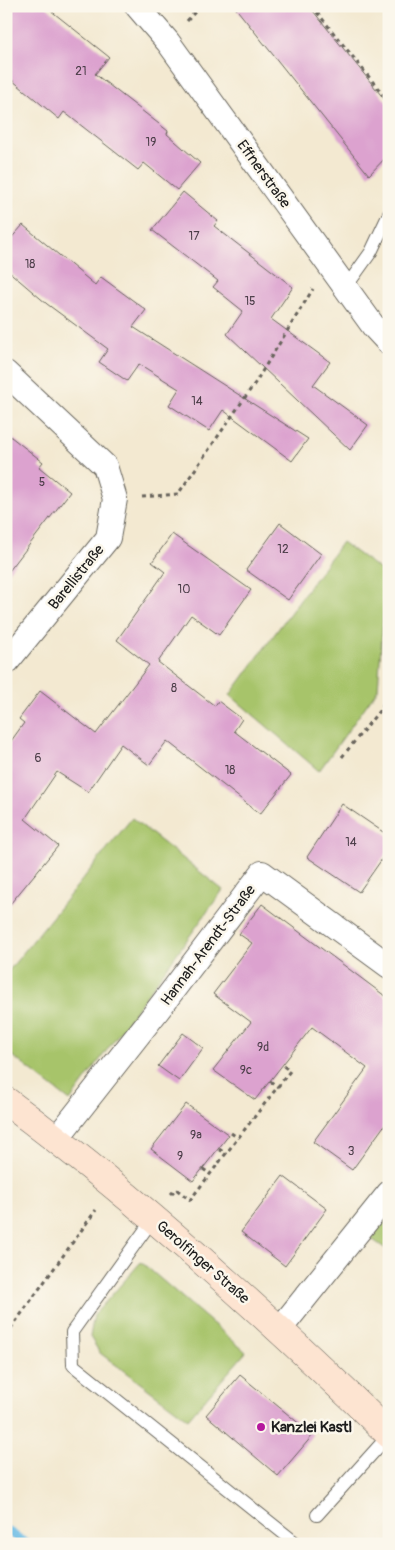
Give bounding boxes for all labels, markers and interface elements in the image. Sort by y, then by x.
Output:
house number: 21 [75,64,87,79]
house number: 19 [146,135,156,150]
street label: Effnerstraße [233,137,295,213]
house number: 17 [188,229,200,244]
house number: 18 [25,257,35,272]
house number: 15 [244,294,256,309]
house number: 14 [191,394,203,409]
house number: 5 [39,475,45,490]
street label: Barellistraße [44,540,109,614]
house number: 12 [277,542,289,557]
house number: 10 [178,582,190,597]
house number: 8 [171,681,177,696]
house number: 6 [35,751,42,766]
house number: 18 [225,763,235,778]
house number: 14 [345,835,357,850]
street label: Hannah-Arendt-Straße [157,881,260,1009]
house number: 9d [257,1040,269,1055]
house number: 9c [240,1063,252,1078]
house number: 9a [190,1128,202,1143]
house number: 3 [348,1144,355,1159]
house number: 9 [177,1149,183,1164]
street label: Gerolfinger Straße [152,1217,254,1308]
place label: Kanzlei Kastl [271,1418,352,1437]
marker: Kanzlei Kastl [255,1421,267,1433]

